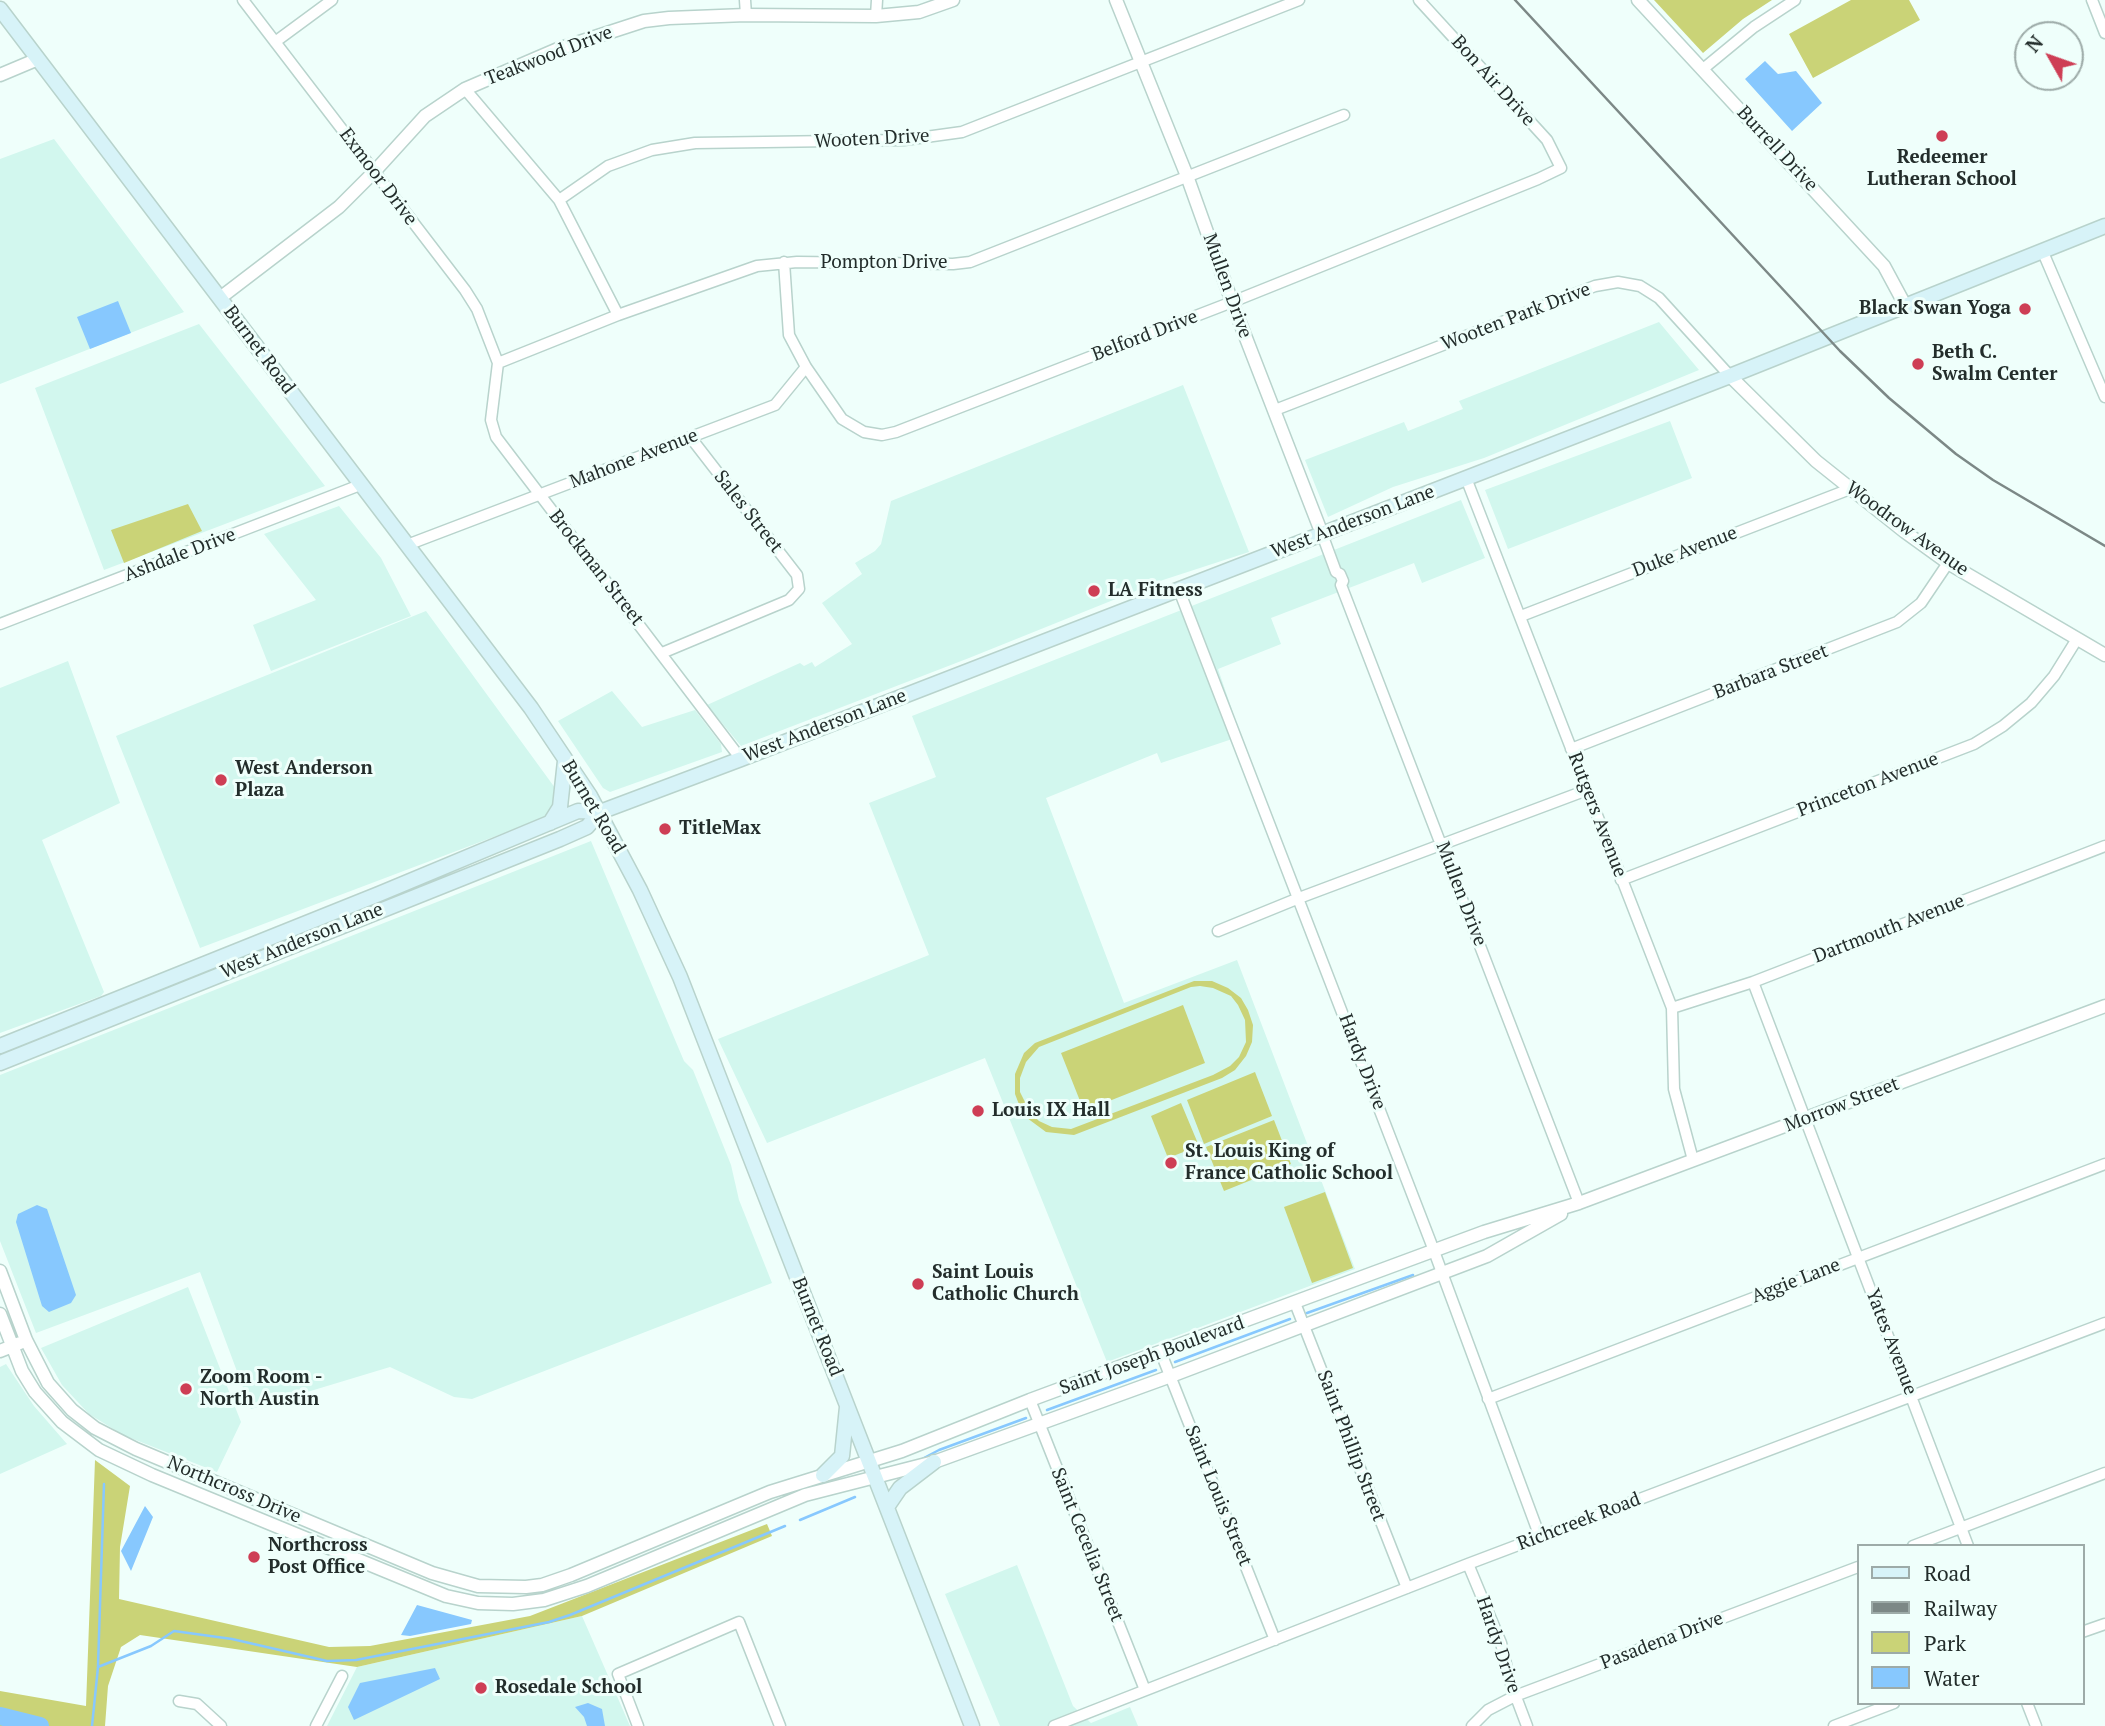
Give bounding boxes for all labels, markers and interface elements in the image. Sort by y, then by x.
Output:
street label: Teakwood Drive [482,21,616,91]
north arrow [2014,21,2084,91]
text: N [2020,30,2048,57]
street label: Bon Air Drive [1446,31,1540,131]
street label: Burrell Drive [1732,102,1822,196]
street label: Exmoor Drive [334,124,422,230]
street label: Wooten Drive [814,125,930,153]
marker: Redeemer Lutheran School [1934,128,1950,144]
place label: Redeemer Lutheran School [1867,147,2017,191]
street label: Mullen Drive [1198,231,1256,341]
street label: Pompton Drive [821,252,947,274]
street label: Wooten Park Drive [1438,278,1594,356]
place label: Black Swan Yoga [1859,298,2011,320]
street label: Burnet Road [218,301,300,399]
marker: Black Swan Yoga [2017,301,2033,317]
street label: Belford Drive [1089,305,1201,367]
place label: Beth C. Swalm Center [1932,342,2057,386]
marker: Beth C. Swalm Center [1910,356,1926,372]
street label: Mahone Avenue [567,424,701,494]
street label: Sales Street [709,466,787,558]
street label: Woodrow Avenue [1841,477,1973,581]
street label: West Anderson Lane [1268,480,1438,564]
street label: Brockman Street [544,506,648,630]
street label: Duke Avenue [1629,522,1741,582]
street label: Ashdale Drive [121,523,239,587]
place label: LA Fitness [1108,580,1202,602]
marker: LA Fitness [1086,583,1102,599]
street label: Barbara Street [1711,640,1831,704]
street label: West Anderson Lane [740,684,910,768]
street label: Princeton Avenue [1794,748,1942,822]
street label: Rutgers Avenue [1563,749,1631,881]
street label: Burnet Road [556,756,630,858]
place label: West Anderson Plaza [235,758,373,802]
marker: West Anderson Plaza [213,772,229,788]
place label: TitleMax [679,818,761,840]
marker: TitleMax [657,821,673,837]
street label: Mullen Drive [1431,839,1491,949]
street label: Dartmouth Avenue [1810,890,1968,968]
street label: West Anderson Lane [217,898,387,984]
street label: Hardy Drive [1333,1011,1391,1113]
street label: Morrow Street [1781,1073,1903,1137]
place label: Louis IX Hall [992,1100,1110,1122]
marker: Louis IX Hall [970,1103,986,1119]
place label: St. Louis King of France Catholic School [1185,1141,1393,1185]
marker: St. Louis King of France Catholic School [1163,1155,1179,1171]
street label: Aggie Lane [1748,1254,1844,1308]
place label: Saint Louis Catholic Church [932,1262,1079,1306]
street label: Burnet Road [787,1274,847,1380]
marker: Saint Louis Catholic Church [910,1276,926,1292]
street label: Yates Avenue [1860,1286,1922,1398]
street label: Saint Joseph Boulevard [1057,1312,1247,1400]
place label: Zoom Room - North Austin [200,1367,323,1411]
street label: Saint Phillip Street [1312,1367,1390,1525]
marker: Zoom Room - North Austin [178,1381,194,1397]
street label: Saint Louis Street [1179,1422,1257,1570]
street label: Northcross Drive [164,1452,304,1528]
street label: Saint Cecelia Street [1046,1465,1128,1625]
street label: Richcreek Road [1514,1488,1644,1556]
place label: Northcross Post Office [268,1535,367,1579]
legend [1856,1544,2084,1705]
marker: Northcross Post Office [246,1549,262,1565]
text: Road [1924,1559,1971,1587]
street label: Hardy Drive [1471,1594,1525,1696]
text: Railway [1924,1594,1997,1622]
street label: Pasadena Drive [1597,1607,1727,1675]
text: Park [1924,1629,1966,1657]
text: Water [1924,1664,1979,1692]
place label: Rosedale School [495,1677,642,1699]
marker: Rosedale School [473,1680,489,1696]

